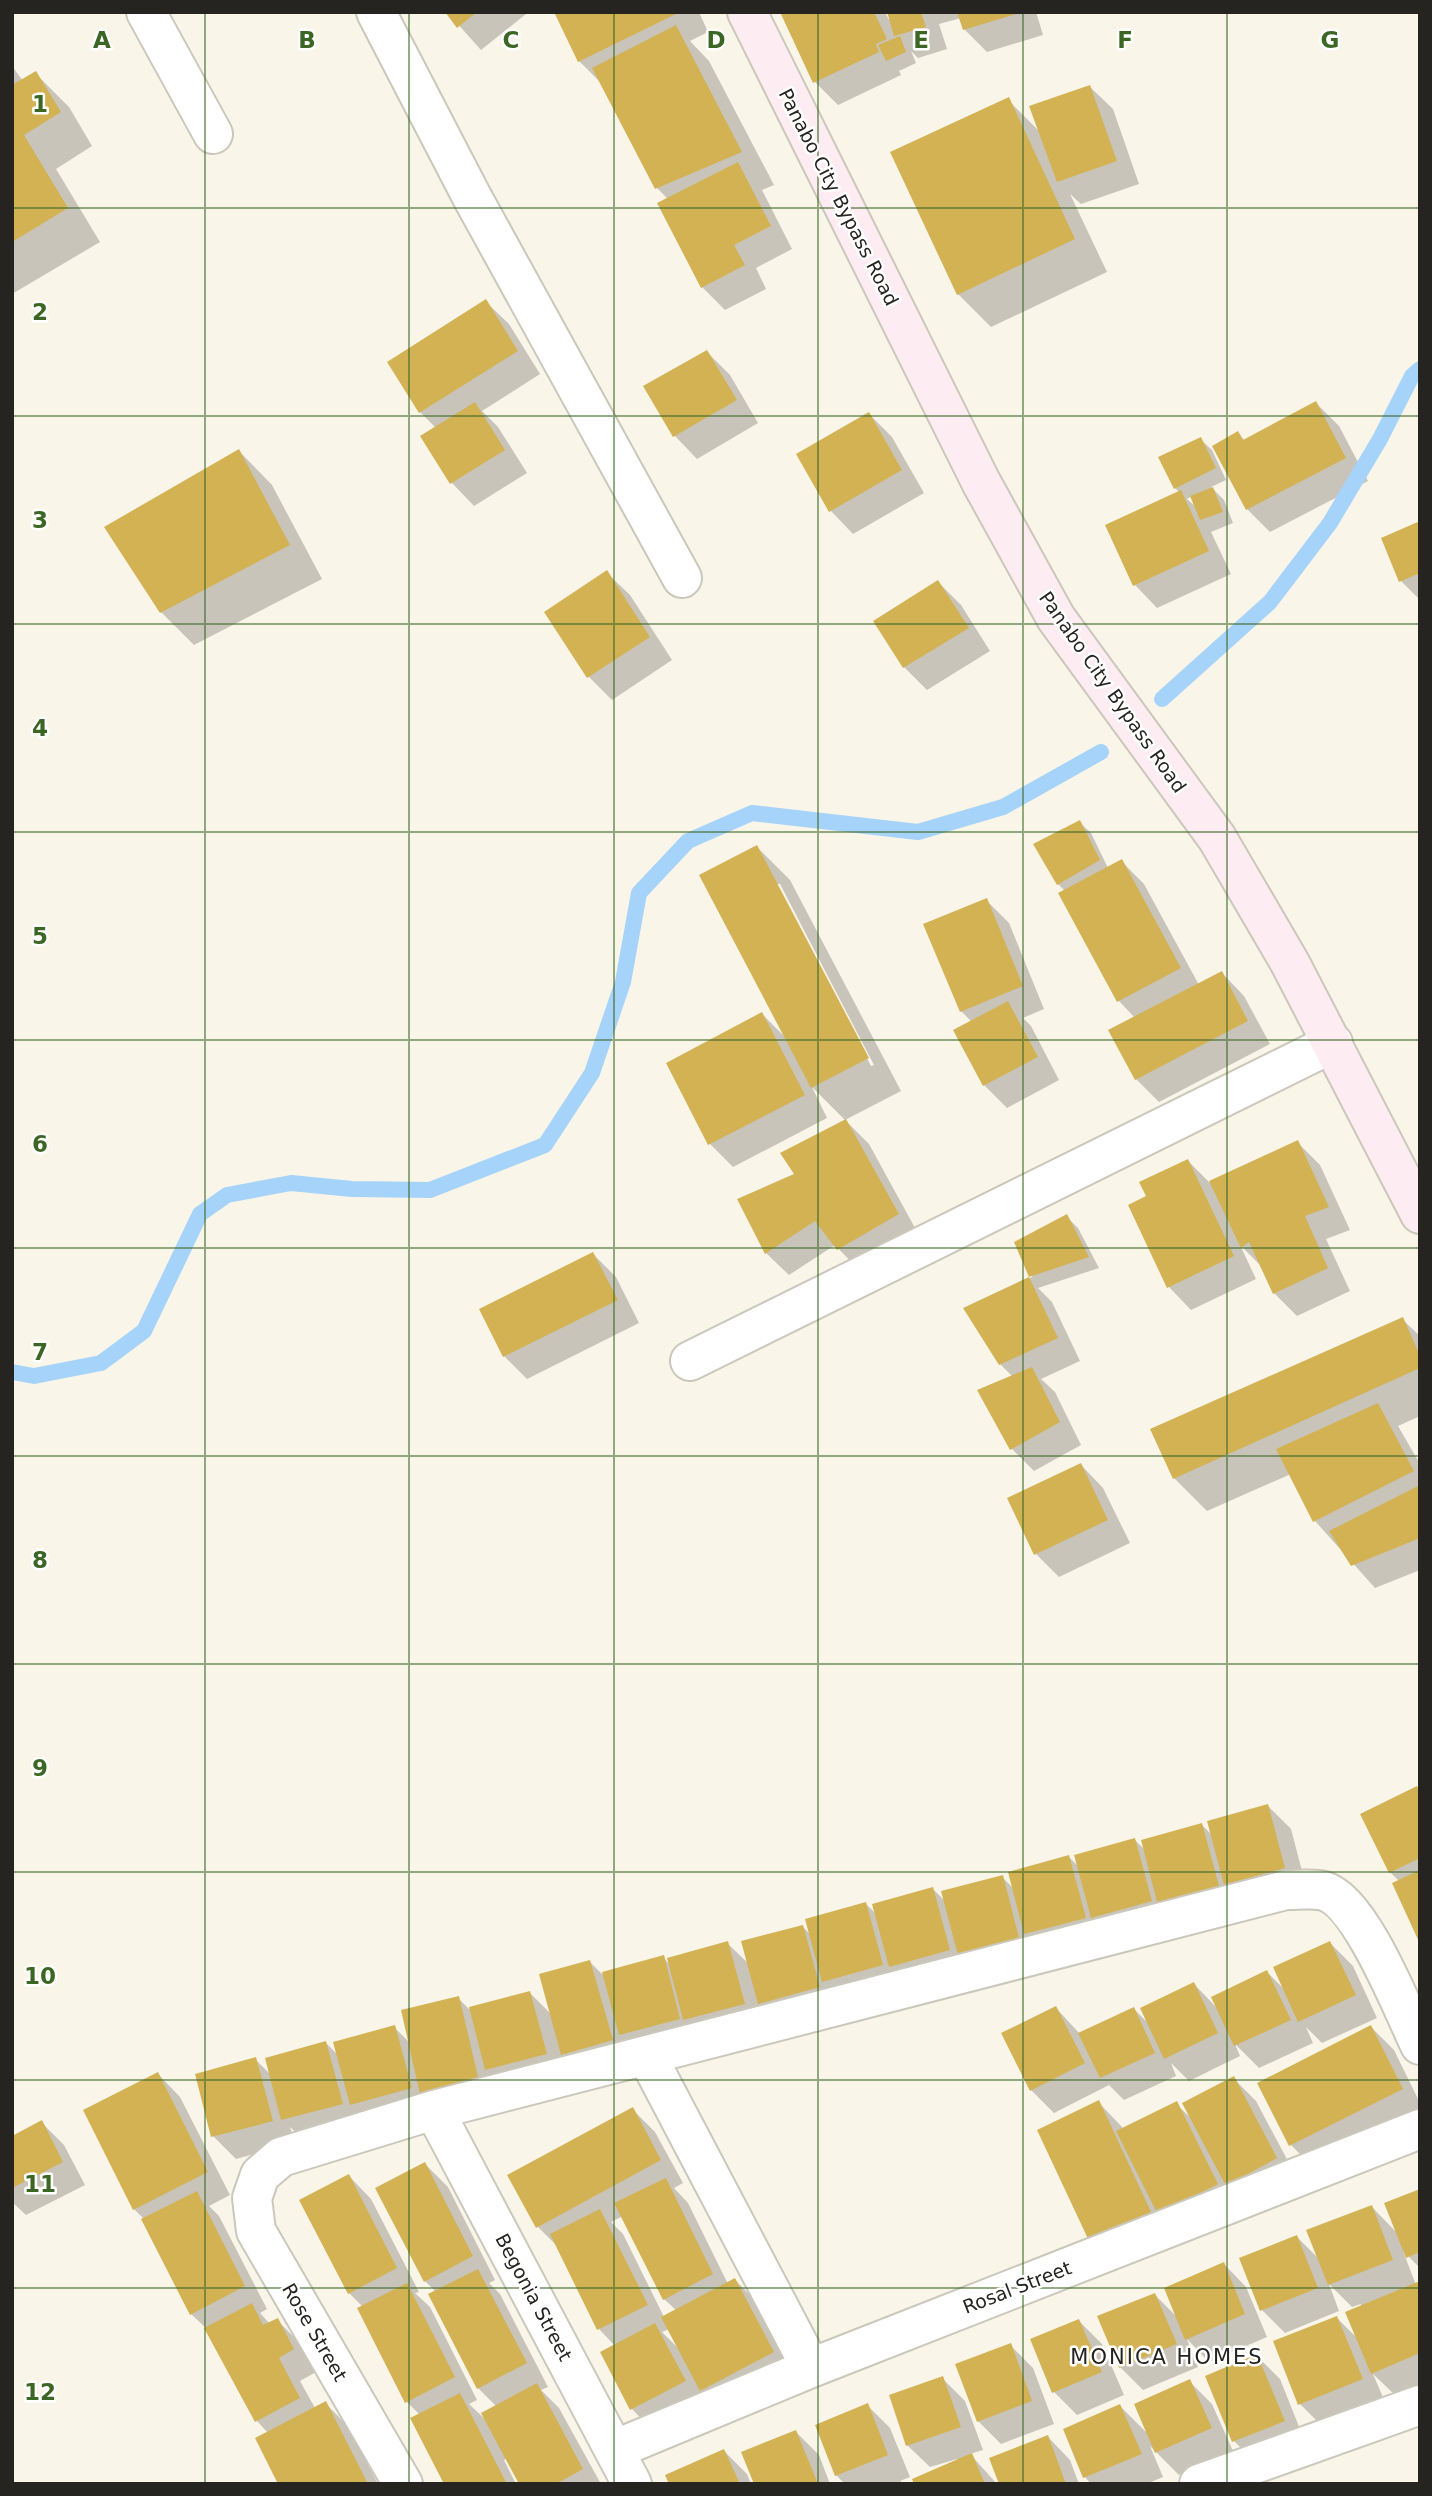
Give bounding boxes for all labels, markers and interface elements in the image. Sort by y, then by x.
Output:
text: A [93,27,111,53]
text: B [298,27,316,53]
text: C [503,27,519,53]
text: D [706,27,726,53]
text: E [913,27,929,53]
text: F [1117,27,1133,53]
text: G [1321,27,1339,53]
street label: Panabo City Bypass Road [775,85,903,309]
text: 1 [32,91,48,117]
text: 2 [32,299,48,325]
text: 3 [32,507,48,533]
street label: Panabo City Bypass Road [1035,587,1191,797]
text: 4 [32,715,48,741]
text: 5 [32,923,48,949]
text: 6 [32,1131,48,1157]
text: 7 [32,1339,48,1365]
text: 8 [32,1547,48,1573]
text: 9 [32,1755,48,1781]
text: 10 [24,1963,56,1989]
text: 11 [24,2171,56,2197]
street label: Begonia Street [491,2230,577,2364]
street label: Rosal Street [960,2256,1074,2318]
street label: Rose Street [278,2279,352,2385]
district label: MONICA HOMES [1070,2345,1264,2369]
text: 12 [24,2379,56,2405]

